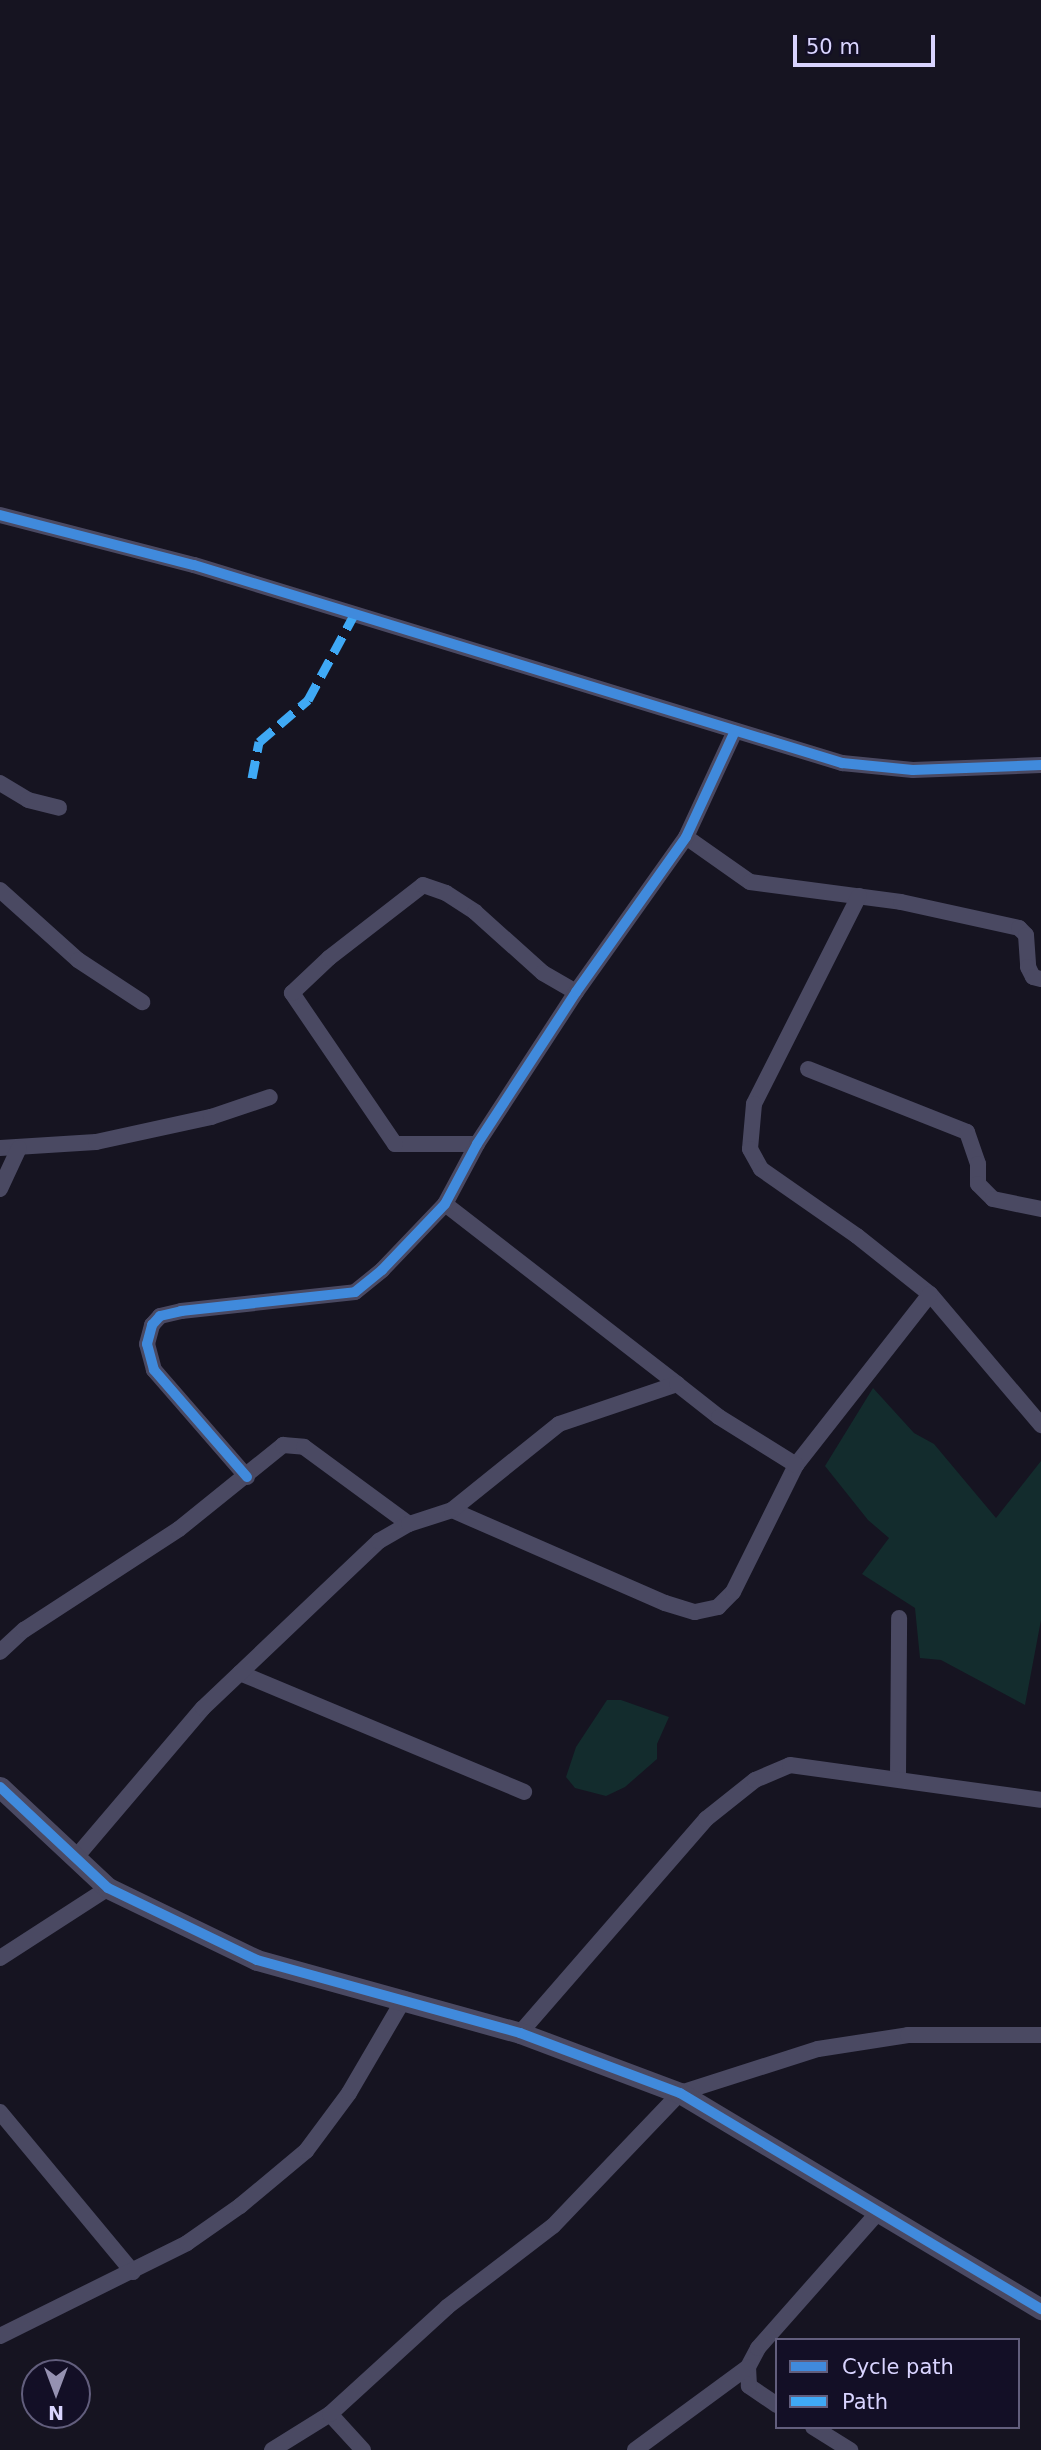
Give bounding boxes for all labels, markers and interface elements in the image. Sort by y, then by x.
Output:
scale bar [796,21,938,65]
text: 50 m [806,35,860,59]
legend [775,2338,1020,2429]
text: Cycle path [842,2355,954,2379]
north arrow [21,2359,91,2429]
text: Path [842,2390,888,2414]
text: N [48,2402,64,2424]

